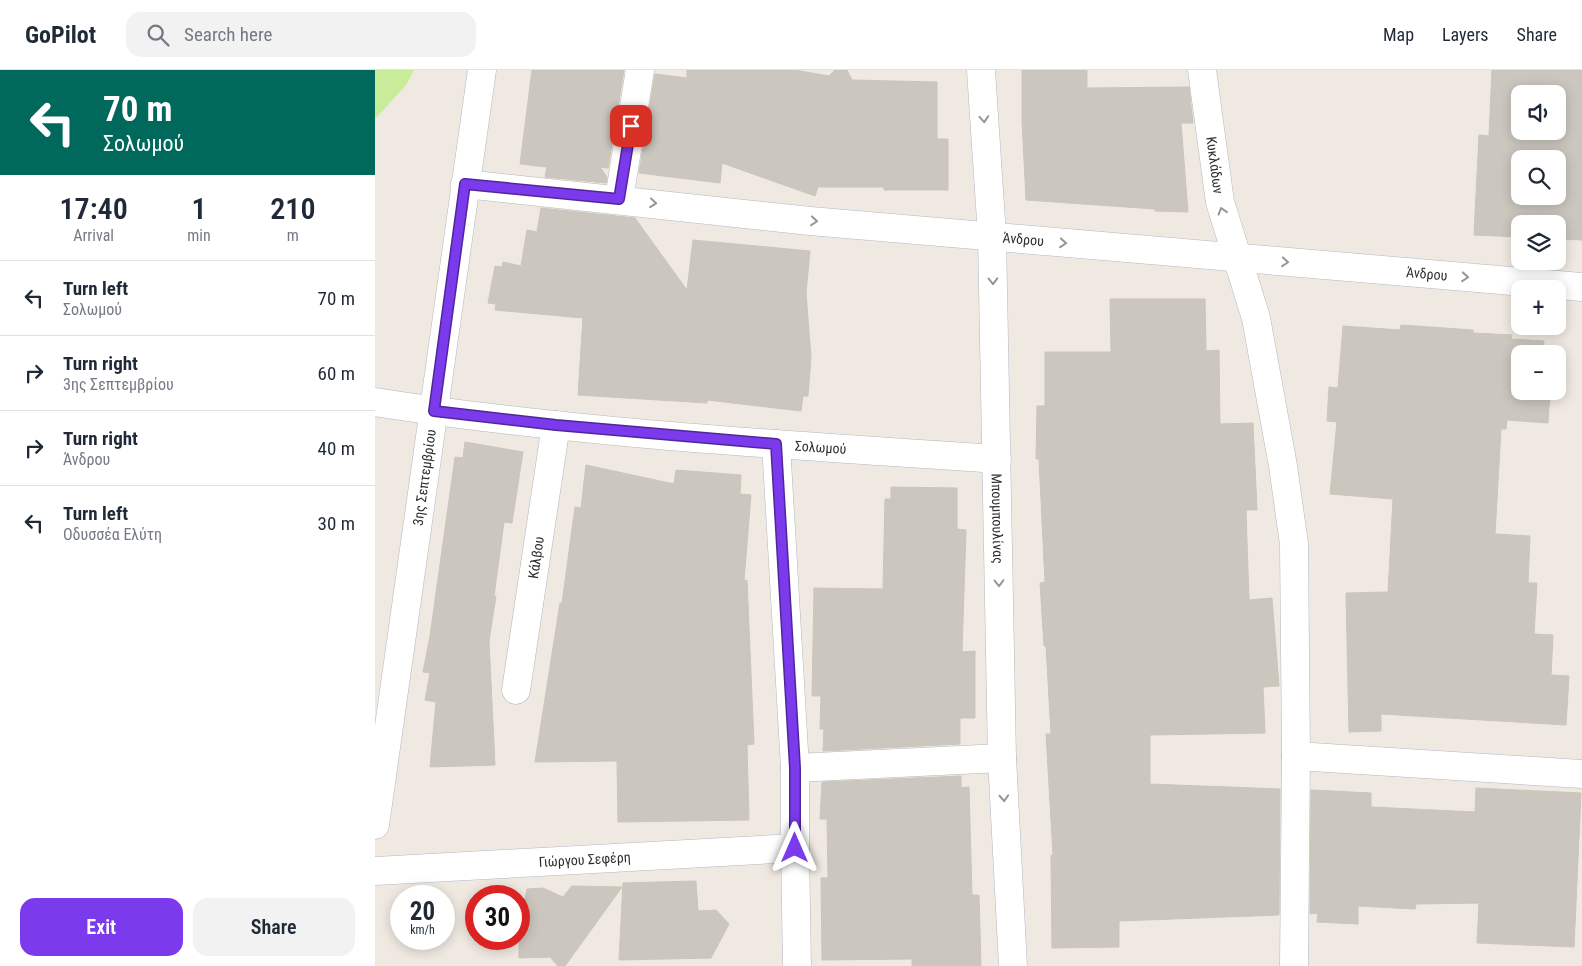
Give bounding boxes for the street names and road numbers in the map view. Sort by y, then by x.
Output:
street label: Κυκλάδων [1203,135,1227,195]
street label: Άνδρου [1002,229,1045,249]
street label: Άνδρου [1405,264,1448,283]
street label: 3ης Σεπτεμβρίου [410,428,439,527]
street label: Σολωμού [794,438,847,457]
street label: Μπουμπουλίνας [989,473,1006,564]
street label: Κάλβου [525,535,547,580]
street label: Γιώργου Σεφέρη [538,849,631,870]

